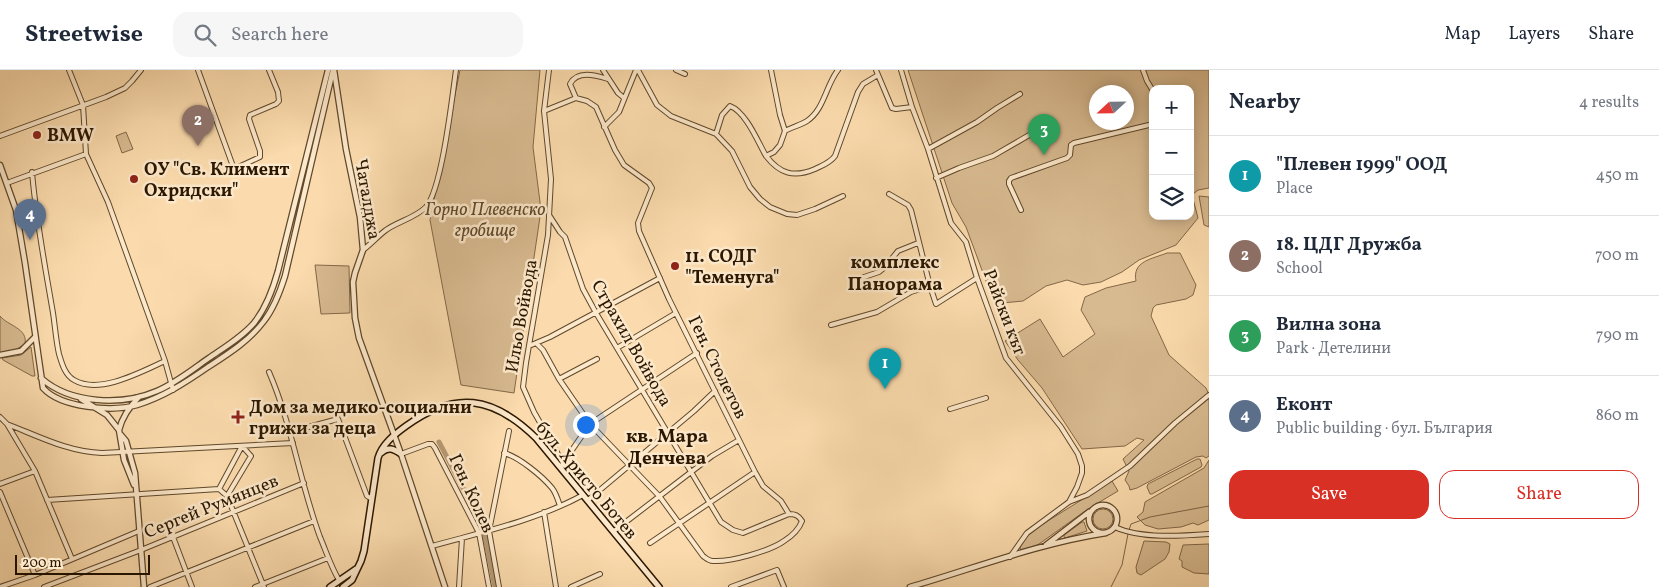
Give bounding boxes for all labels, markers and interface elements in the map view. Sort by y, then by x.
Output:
search box [173,12,523,57]
text: Streetwise [25,18,143,52]
icon: search [191,21,219,49]
text: Search here [231,22,328,48]
text: Map [1444,22,1480,47]
text: Layers [1508,22,1560,47]
text: Share [1588,22,1634,47]
north arrow [1089,85,1134,130]
map controls [1149,85,1194,220]
button: + [1149,85,1194,130]
text: Nearby [1229,88,1300,117]
text: 4 results [1579,92,1639,114]
pin: 2 [182,105,214,146]
pin: 3 [1028,114,1060,155]
place label: BMW [47,124,94,149]
marker: BMW [31,129,43,141]
button: − [1149,130,1194,175]
text: "Плевен 1999" ООД [1276,152,1448,178]
street label: Чаталджа [347,157,386,242]
place label: ОУ "Св. Климент Охридски" [144,158,290,204]
text: 1 [1242,165,1248,187]
text: 450 m [1596,165,1639,187]
marker: ОУ "Св. Климент Охридски" [128,173,140,185]
button: layers [1149,175,1194,220]
text: Place [1276,178,1313,200]
park label: Горно Плевенско гробище [425,198,545,244]
pin: 4 [14,199,46,240]
text: 18. ЦДГ Дружба [1276,232,1422,258]
place label: 11. СОДГ "Теменуга" [685,245,780,291]
text: 2 [1241,245,1249,267]
text: 700 m [1595,245,1639,267]
district label: комплекс Панорама [847,250,943,298]
street label: Ильо Войвода [500,257,545,375]
text: School [1276,258,1323,280]
marker: 11. СОДГ "Теменуга" [669,260,681,272]
street label: Райски кът [976,266,1031,359]
street label: Страхил Войвода [584,276,677,412]
street label: Ген. Столетов [681,312,752,423]
text: Вилна зона [1276,312,1381,338]
text: 3 [1241,325,1249,347]
text: 790 m [1596,325,1639,347]
text: Park · Детелини [1276,338,1391,360]
pin: 1 [869,348,901,389]
text: Еконт [1276,392,1333,418]
place label: Дом за медико-социални грижи за деца [249,396,472,442]
text: 4 [1240,405,1250,427]
text: 860 m [1596,405,1639,427]
marker: Дом за медико-социални грижи за деца [231,410,245,424]
your location [573,412,599,438]
street label: бул. Христо Ботев [529,417,643,545]
text: Public building · бул. България [1276,418,1493,440]
district label: кв. Мара Денчева [626,424,708,472]
street label: Ген. Колев [441,450,500,537]
street label: Сергей Румянцев [141,469,282,546]
button: Save [1229,470,1429,519]
button: Share [1439,470,1639,519]
scale bar [15,552,150,575]
text: 200 m [22,554,62,573]

